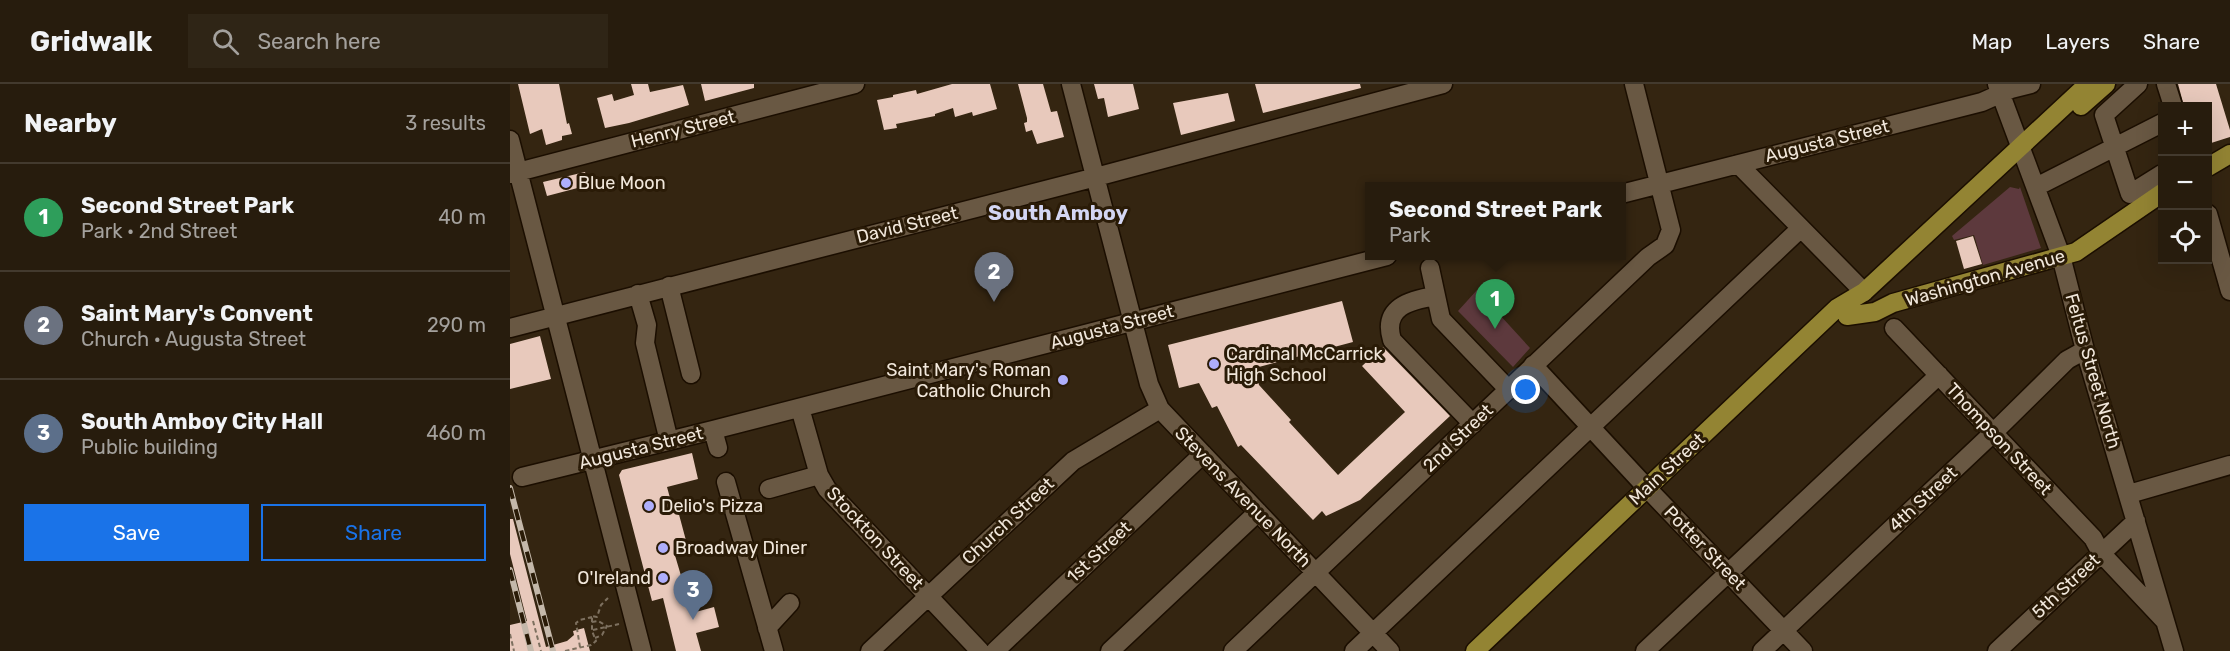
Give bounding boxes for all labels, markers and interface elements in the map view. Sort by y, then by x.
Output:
search box [188,14,608,68]
text: Gridwalk [30,25,152,58]
icon: search [209,25,242,58]
text: Search here [257,28,381,55]
text: Map [1971,29,2012,54]
text: Layers [2045,29,2110,54]
text: Share [2143,29,2200,54]
map controls [2158,102,2212,264]
button: + [2158,102,2212,156]
street label: Henry Street [629,105,737,153]
text: Nearby [24,108,117,139]
text: 3 results [405,111,486,135]
street label: Augusta Street [1763,115,1891,167]
button: − [2158,156,2212,210]
place label: Blue Moon [578,172,666,194]
marker: Blue Moon [559,176,573,190]
popup [1365,182,1626,260]
text: Second Street Park [81,192,294,219]
text: Second Street Park [1389,196,1602,223]
district label: South Amboy [988,200,1128,225]
street label: David Street [854,202,960,248]
text: 1 [39,205,48,229]
text: 40 m [438,205,486,229]
button: locate [2158,210,2212,264]
text: Park · 2nd Street [81,219,237,243]
text: Park [1389,223,1431,247]
street label: Washington Avenue [1902,245,2068,311]
pin: 2 [974,252,1014,302]
pin: 1 [1476,280,1514,329]
street label: Feltus Street North [2060,291,2126,451]
text: Saint Mary's Convent [81,300,313,327]
street label: Augusta Street [1048,300,1176,354]
text: 2 [37,313,50,337]
text: 290 m [427,313,486,337]
text: Church · Augusta Street [81,327,306,351]
place label: Cardinal McCarrick High School [1226,343,1383,386]
marker: Cardinal McCarrick High School [1207,357,1221,371]
place label: Saint Mary's Roman Catholic Church [886,359,1051,402]
marker: Saint Mary's Roman Catholic Church [1056,373,1070,387]
your location [1511,375,1540,404]
street label: Thompson Street [1942,378,2056,500]
street label: 2nd Street [1418,399,1498,477]
text: South Amboy City Hall [81,408,323,435]
text: 3 [37,421,50,445]
text: 460 m [426,421,486,445]
street label: Augusta Street [577,422,705,474]
street label: Stevens Avenue North [1170,422,1316,572]
street label: Main Street [1624,428,1710,510]
text: Public building [81,435,218,459]
street label: 4th Street [1884,462,1962,536]
street label: Church Street [957,473,1059,569]
street label: Stockton Street [822,482,928,594]
place label: Delio's Pizza [661,495,763,517]
marker: Delio's Pizza [642,499,656,513]
street label: Potter Street [1659,501,1751,595]
button: Save [24,504,249,561]
button: Share [261,504,486,561]
street label: 1st Street [1062,517,1136,587]
place label: Broadway Diner [675,537,807,559]
marker: Broadway Diner [656,541,670,555]
street label: 5th Street [2027,549,2105,623]
place label: O'Ireland [577,567,651,589]
pin: 3 [674,570,712,620]
marker: O'Ireland [656,571,670,585]

